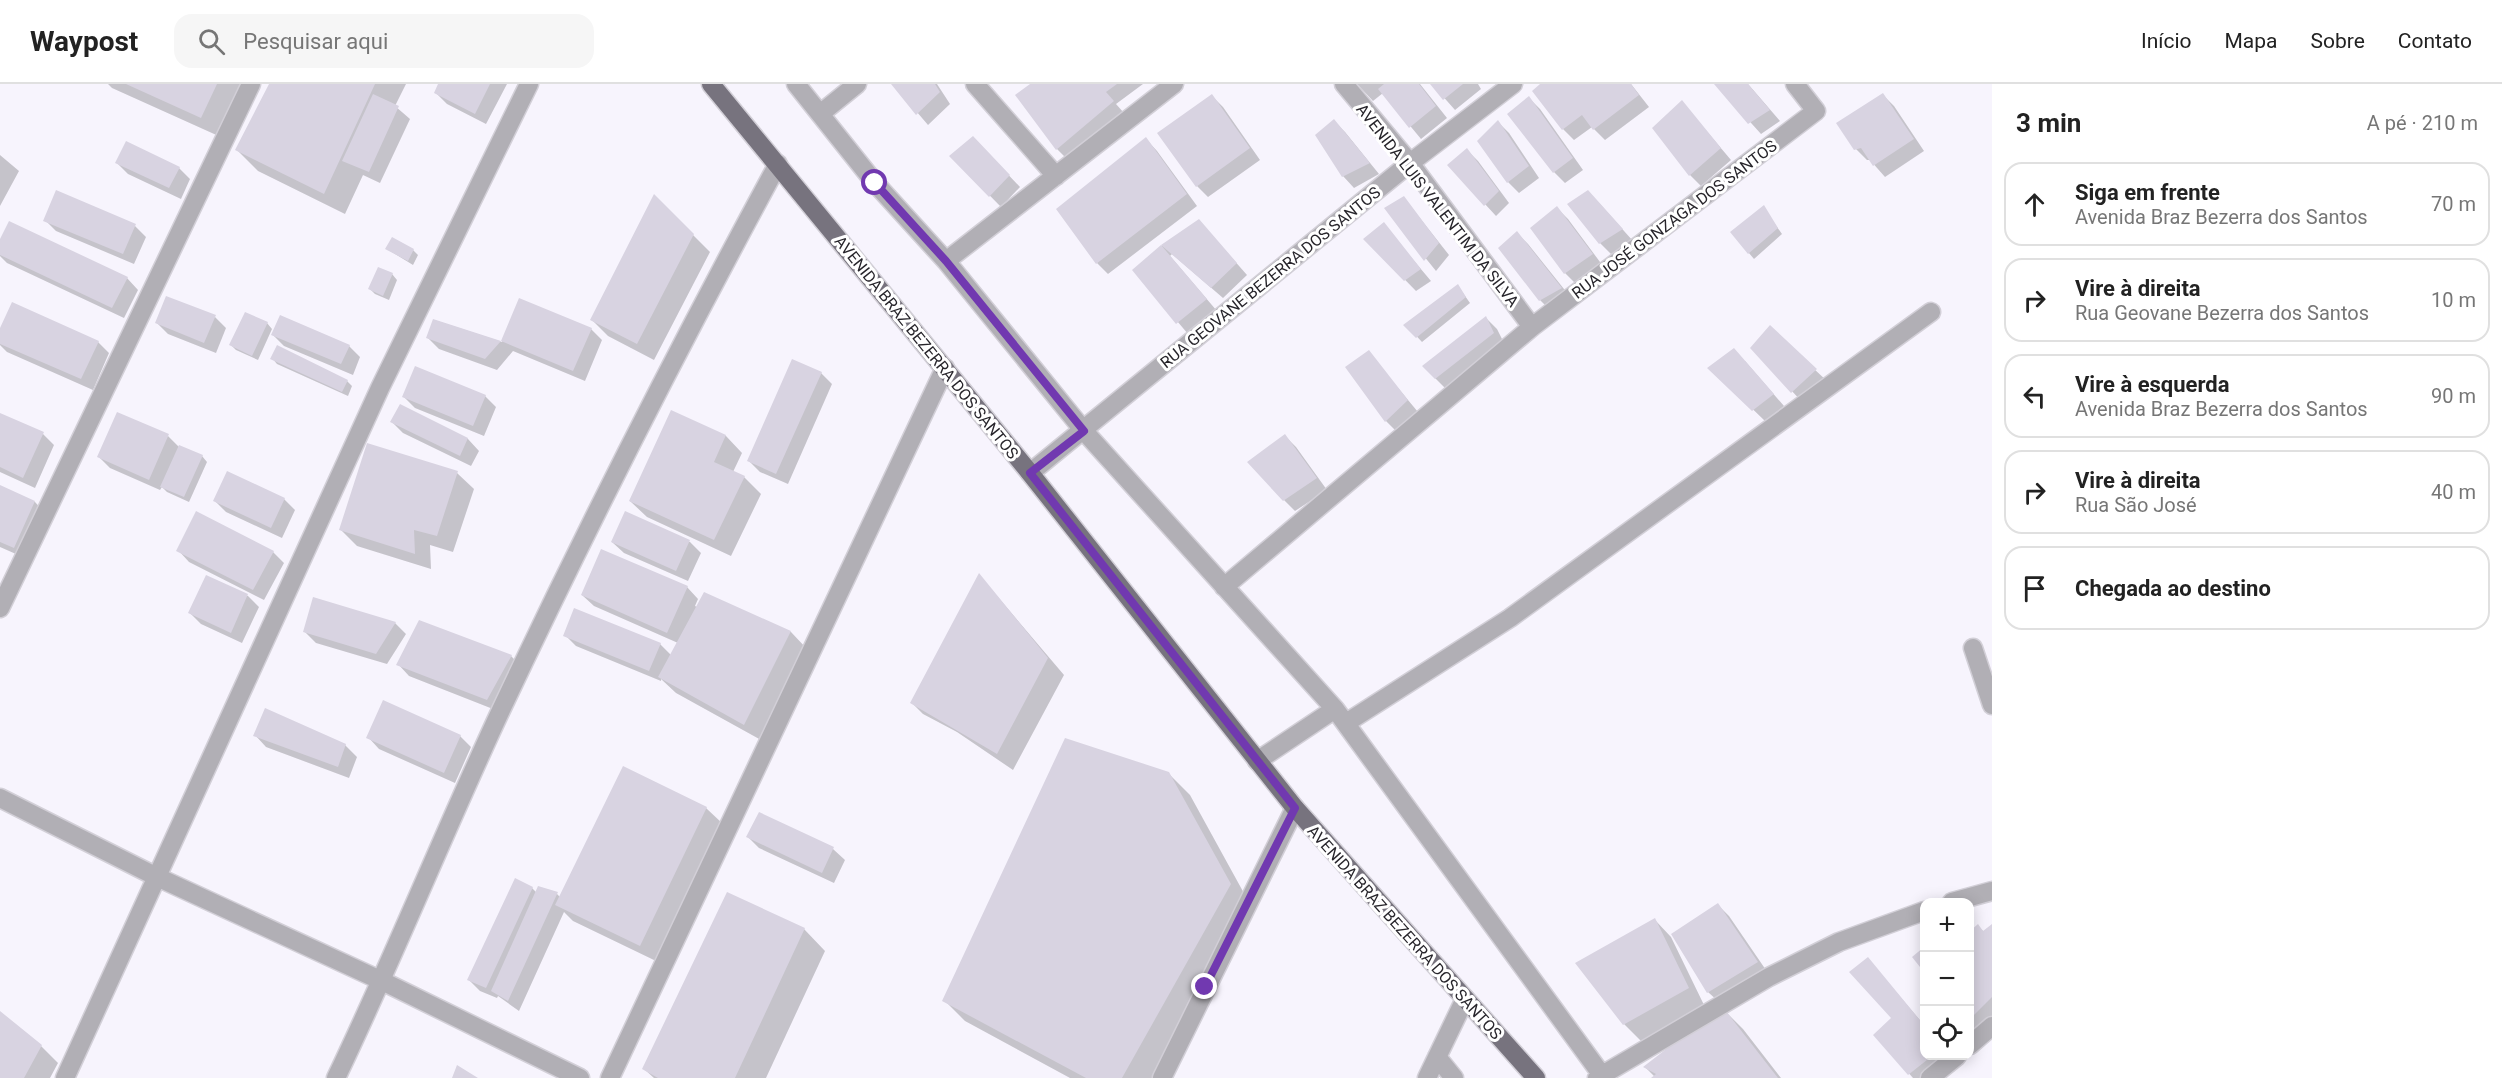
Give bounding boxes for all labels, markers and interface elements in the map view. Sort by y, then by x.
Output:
search box [174,14,594,68]
text: Waypost [30,25,138,58]
icon: search [195,25,228,58]
text: Pesquisar aqui [243,29,388,54]
text: Início [2141,29,2192,53]
text: Mapa [2225,29,2278,53]
text: Sobre [2311,29,2365,53]
text: Contato [2398,29,2472,53]
street label: AVENIDA LUIS VALENTIM DA SILVA [1352,100,1523,311]
text: 3 min [2016,108,2081,138]
text: A pé · 210 m [2367,111,2478,135]
street label: RUA JOSÉ GONZAGA DOS SANTOS [1568,136,1780,303]
route start [861,169,887,195]
text: Siga em frente [2075,180,2220,205]
street label: RUA GEOVANE BEZERRA DOS SANTOS [1156,183,1384,372]
icon: ahead [2018,188,2051,221]
text: 70 m [2431,192,2476,216]
text: Avenida Braz Bezerra dos Santos [2075,205,2368,229]
street label: AVENIDA BRAZ BEZERRA DOS SANTOS [831,232,1022,463]
text: Vire à direita [2075,276,2201,301]
icon: right [2018,284,2051,317]
text: 10 m [2431,288,2476,312]
text: Rua Geovane Bezerra dos Santos [2075,301,2369,325]
text: Vire à esquerda [2075,372,2229,397]
icon: left [2018,380,2051,413]
text: 90 m [2431,384,2476,408]
text: Avenida Braz Bezerra dos Santos [2075,397,2368,421]
text: Vire à direita [2075,468,2201,493]
icon: right [2018,476,2051,509]
text: 40 m [2431,480,2476,504]
text: Rua São José [2075,493,2197,517]
icon: arrive [2018,572,2051,605]
text: Chegada ao destino [2075,576,2271,601]
street label: AVENIDA BRAZ BEZERRA DOS SANTOS [1303,822,1506,1043]
map controls [1920,898,1974,1060]
button: + [1920,898,1974,952]
button: − [1920,952,1974,1006]
route end [1191,973,1217,999]
button: locate [1920,1006,1974,1060]

